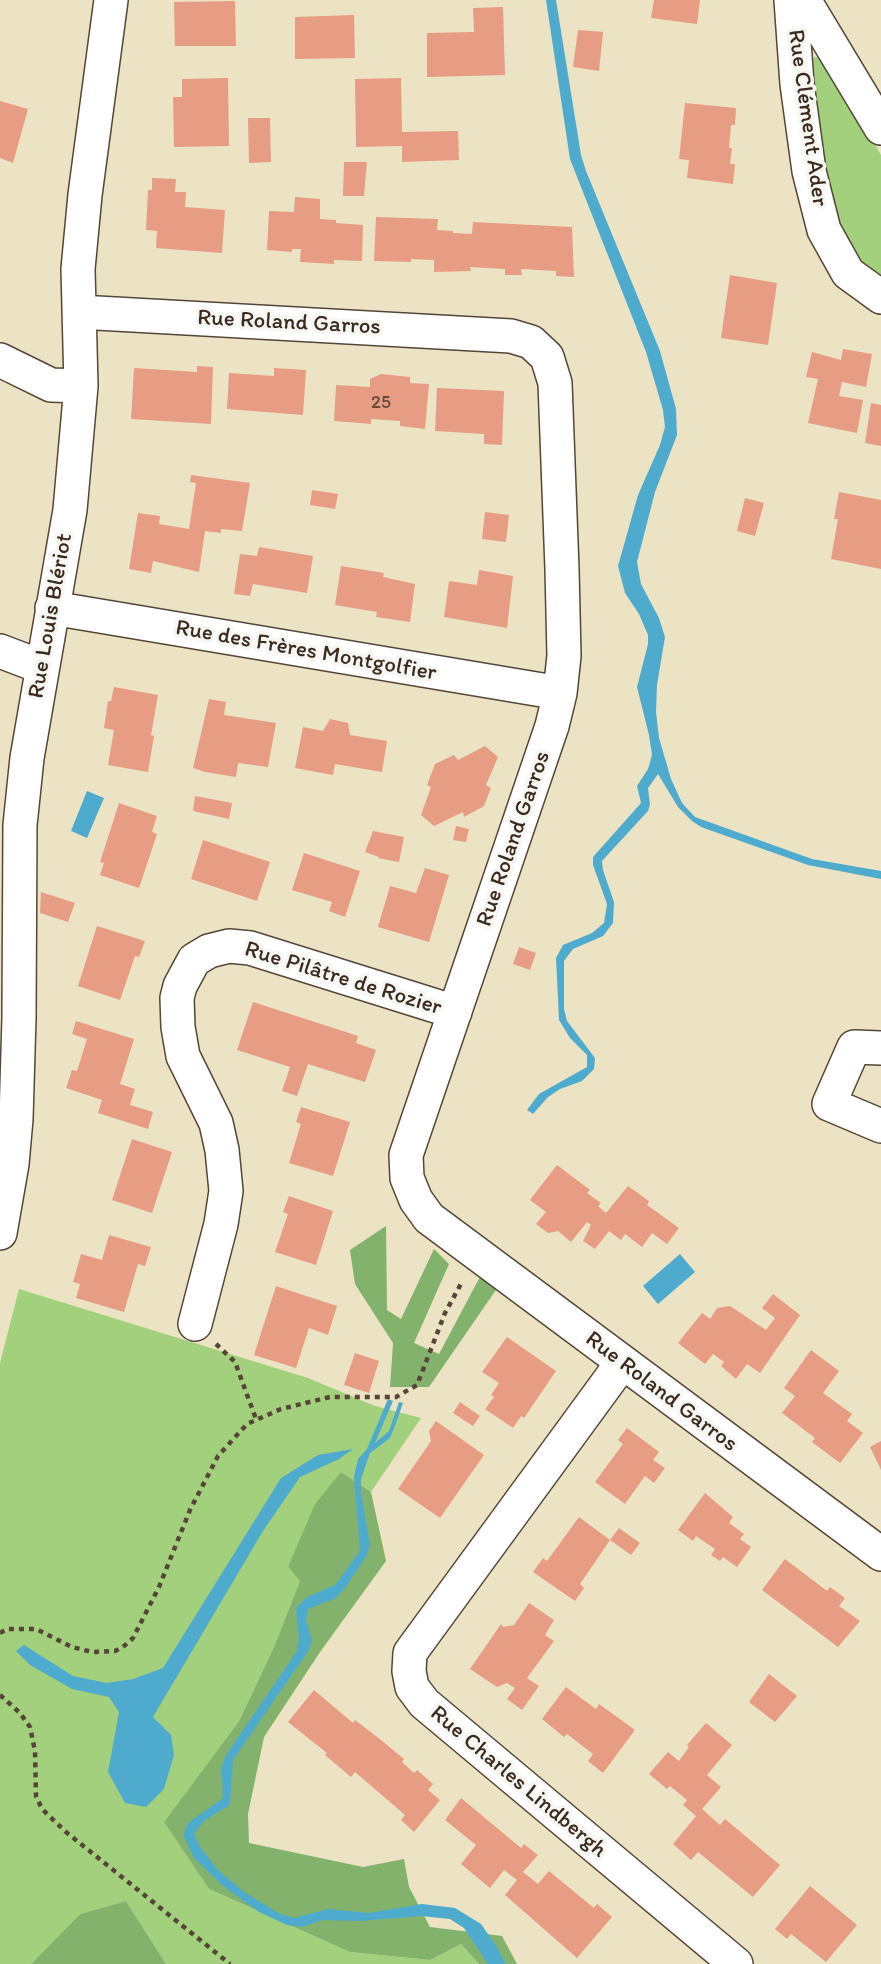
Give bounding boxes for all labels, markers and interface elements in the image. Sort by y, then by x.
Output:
street label: Rue Clément Ader [781,28,833,208]
street label: Rue Roland Garros [197,304,381,342]
house number: 25 [371,392,391,414]
street label: Rue Louis Blériot [23,531,79,701]
street label: Rue des Frères Montgolfier [173,614,439,688]
street label: Rue Roland Garros [471,748,557,930]
street label: Rue Pilâtre de Rozier [241,936,445,1022]
street label: Rue Roland Garros [579,1326,743,1458]
street label: Rue Charles Lindbergh [424,1700,612,1864]

